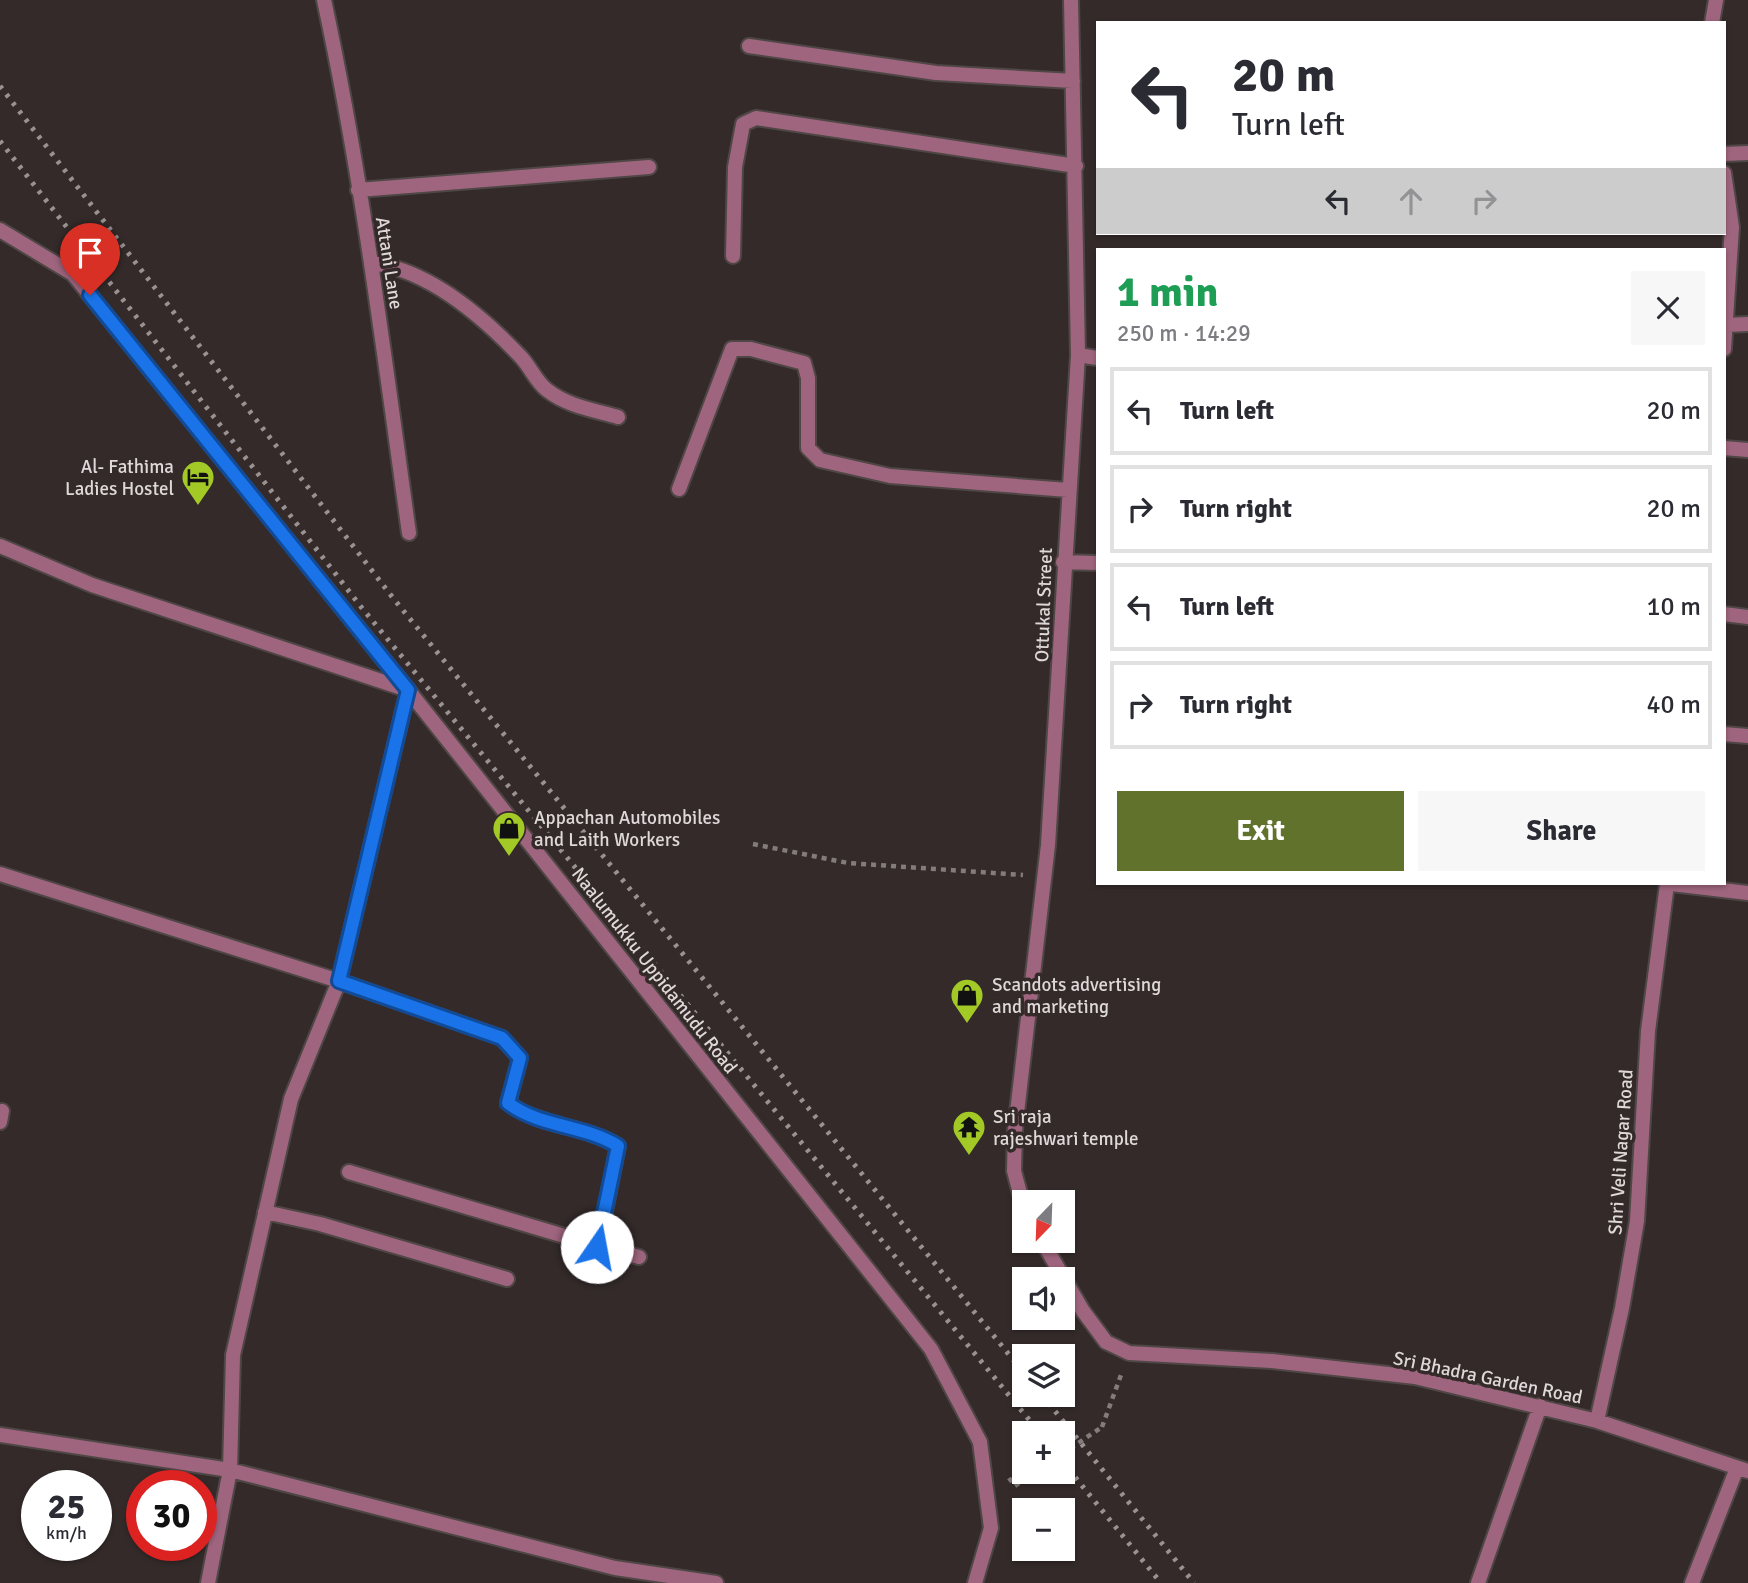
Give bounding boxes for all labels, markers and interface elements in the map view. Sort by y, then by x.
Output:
text: 20 m [1232,45,1335,105]
icon: left [1117,49,1208,140]
text: Turn left [1232,105,1345,144]
icon: left [1319,182,1357,220]
icon: ahead [1392,182,1430,220]
icon: right [1465,182,1503,220]
street label: Attani Lane [370,215,408,311]
pin [60,223,120,295]
icon: arrive [71,234,109,272]
text: 1 min [1117,267,1218,318]
button: close [1631,271,1705,345]
text: 250 m · 14:29 [1117,319,1251,348]
icon: left [1121,392,1159,430]
text: Turn left [1180,395,1274,427]
text: 20 m [1646,395,1701,427]
place label: Al- Fathima Ladies Hostel [65,455,174,501]
hotel icon: Al- Fathima Ladies Hostel [179,458,217,507]
icon: right [1121,490,1159,528]
text: Turn right [1180,493,1292,525]
text: 20 m [1646,493,1701,525]
street label: Ottukal Street [1030,547,1058,663]
icon: left [1121,588,1159,626]
text: Turn left [1180,591,1274,623]
text: 10 m [1646,591,1701,623]
icon: right [1121,686,1159,724]
text: Turn right [1180,689,1292,721]
text: 40 m [1646,689,1701,721]
button: Exit [1117,791,1404,871]
button: Share [1418,791,1705,871]
place label: Appachan Automobiles and Laith Workers [534,806,720,852]
shop icon: Appachan Automobiles and Laith Workers [490,809,528,858]
street label: Naalumukku Uppidamudu Road [566,863,742,1079]
place label: Scandots advertising and marketing [992,973,1161,1019]
shop icon: Scandots advertising and marketing [948,976,986,1025]
street label: Shri Veli Nagar Road [1603,1069,1639,1236]
place label: Sri raja rajeshwari temple [993,1105,1139,1151]
temple icon: Sri raja rajeshwari temple [950,1108,988,1157]
north arrow [1012,1190,1074,1253]
map controls [1012,1190,1075,1561]
position arrow [560,1210,634,1284]
button: sound [1012,1267,1075,1330]
button: layers [1012,1344,1075,1407]
street label: Sri Bhadra Garden Road [1391,1346,1585,1410]
button: + [1012,1421,1075,1484]
speed limit sign: 30 [126,1470,217,1561]
text: 25 [48,1485,85,1528]
button: − [1012,1498,1075,1561]
text: km/h [46,1522,87,1544]

